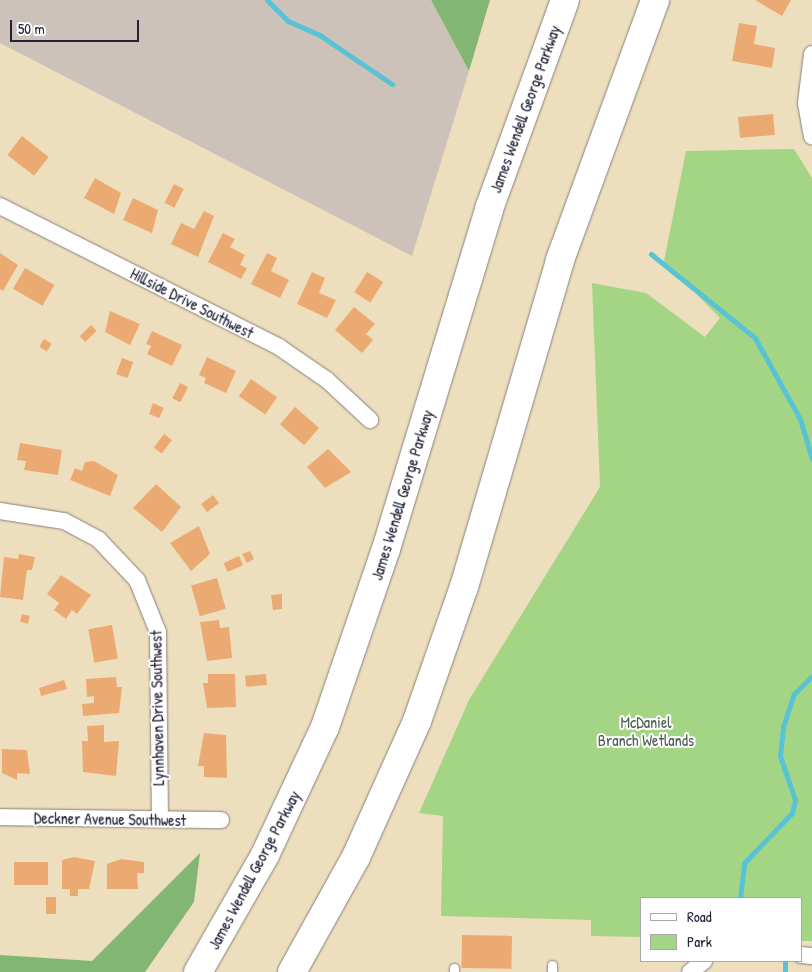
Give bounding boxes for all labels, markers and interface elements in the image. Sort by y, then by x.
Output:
scale bar [12,10,141,42]
text: 50 m [18,18,45,39]
street label: James Wendell George Parkway [486,23,564,195]
street label: Hillside Drive Southwest [127,264,257,342]
street label: James Wendell George Parkway [367,408,437,582]
street label: Lynnhaven Drive Southwest [146,630,168,786]
park label: McDaniel Branch Wetlands [598,712,694,750]
street label: James Wendell George Parkway [204,787,304,953]
street label: Deckner Avenue Southwest [34,808,186,830]
legend [640,897,802,962]
text: Road [687,906,712,927]
text: Park [687,931,712,952]

